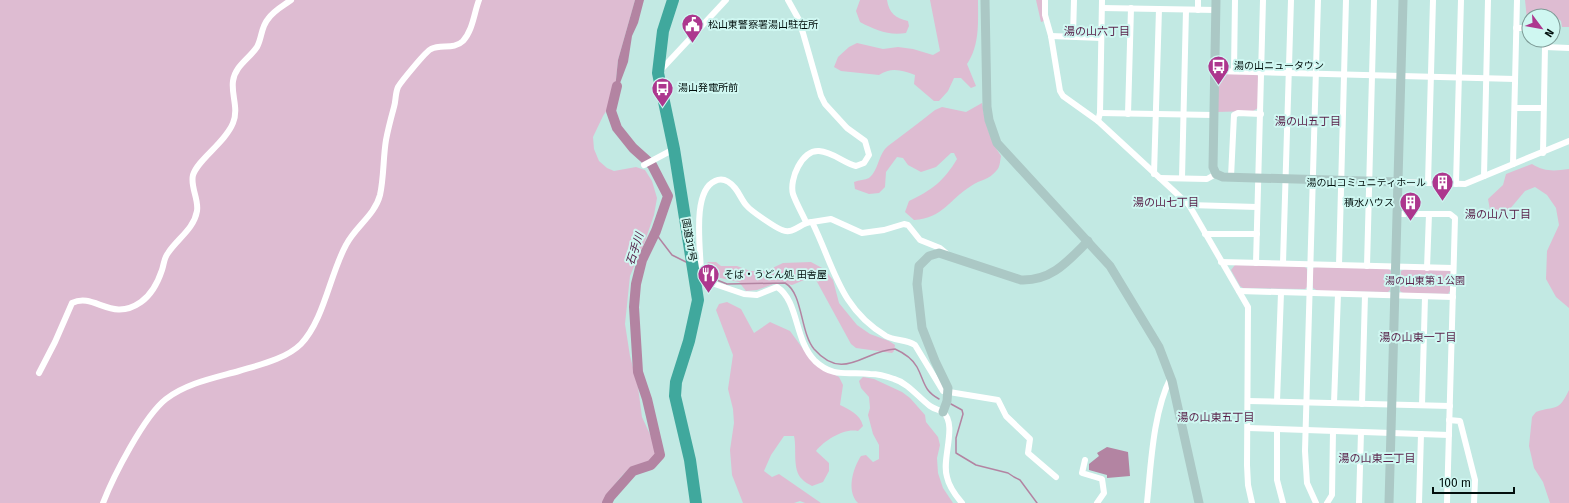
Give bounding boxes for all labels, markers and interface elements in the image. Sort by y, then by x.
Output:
north arrow [1521,8,1561,48]
public building icon: 松山東警察署湯山駐在所 [680,12,706,45]
place label: 松山東警察署湯山駐在所 [708,19,818,31]
district label: 湯の山六丁目 [1064,25,1130,38]
text: N [1542,26,1557,40]
bus stop icon: 湯の山ニュータウン [1206,53,1232,86]
place label: 湯の山ニュータウン [1234,60,1324,72]
bus stop icon: 湯山発電所前 [649,75,675,108]
place label: 湯山発電所前 [678,82,738,94]
district label: 湯の山五丁目 [1275,115,1341,128]
building icon: 湯の山コミュニティホール [1429,170,1455,203]
place label: 湯の山コミュニティホール [1307,177,1426,189]
building icon: 積水ハウス [1397,190,1423,223]
district label: 湯の山七丁目 [1133,196,1199,209]
place label: 積水ハウス [1344,197,1394,209]
district label: 湯の山八丁目 [1465,208,1531,221]
street label: 国道317号 [679,218,699,262]
water label: 石手川 [624,230,647,267]
restaurant icon: そば・うどん処 田舎屋 [695,262,721,295]
place label: そば・うどん処 田舎屋 [724,269,827,281]
park label: 湯の山東第１公園 [1385,275,1465,287]
district label: 湯の山東一丁目 [1380,331,1457,344]
district label: 湯の山東五丁目 [1178,411,1255,424]
district label: 湯の山東二丁目 [1339,452,1416,465]
scale bar [1433,469,1514,495]
text: 100 m [1439,476,1471,490]

